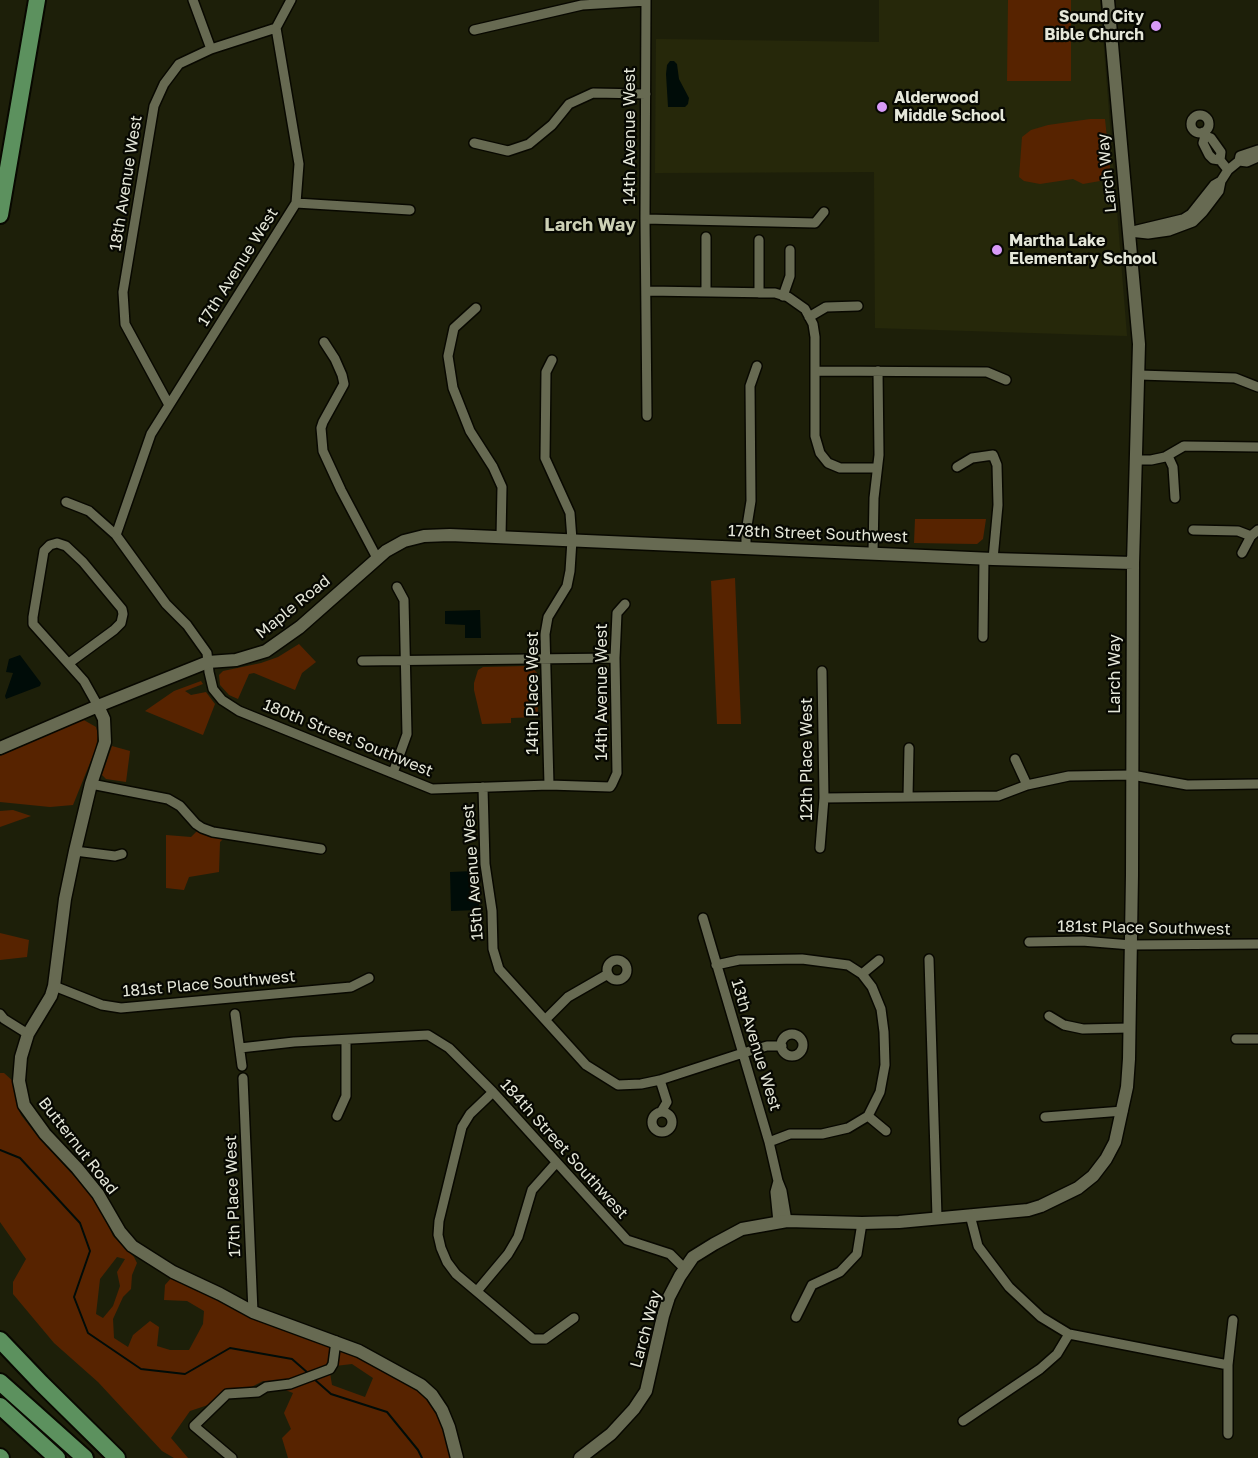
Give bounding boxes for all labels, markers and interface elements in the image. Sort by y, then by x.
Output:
place label: Sound City Bible Church [1044,7,1144,45]
marker: Sound City Bible Church [1149,19,1163,33]
street label: 14th Avenue West [620,67,640,205]
place label: Alderwood Middle School [894,88,1005,126]
marker: Alderwood Middle School [875,100,889,114]
street label: 18th Avenue West [106,114,146,252]
street label: Larch Way [1093,133,1121,213]
street label: 17th Avenue West [194,204,282,330]
district label: Larch Way [544,214,636,236]
place label: Martha Lake Elementary School [1009,231,1157,269]
marker: Martha Lake Elementary School [990,243,1004,257]
street label: 178th Street Southwest [728,521,908,547]
street label: Maple Road [252,571,334,643]
street label: 14th Avenue West [592,623,612,761]
street label: 14th Place West [523,631,543,755]
street label: Larch Way [1105,634,1125,714]
street label: 180th Street Southwest [260,695,436,781]
street label: 12th Place West [797,698,817,820]
street label: 15th Avenue West [459,803,487,941]
street label: 181st Place Southwest [1057,917,1231,939]
street label: 181st Place Southwest [122,967,296,1001]
street label: 13th Avenue West [727,977,785,1113]
street label: 184th Street Southwest [496,1075,632,1223]
street label: Butternut Road [34,1094,122,1198]
street label: 17th Place West [221,1135,245,1257]
street label: Larch Way [626,1288,666,1370]

